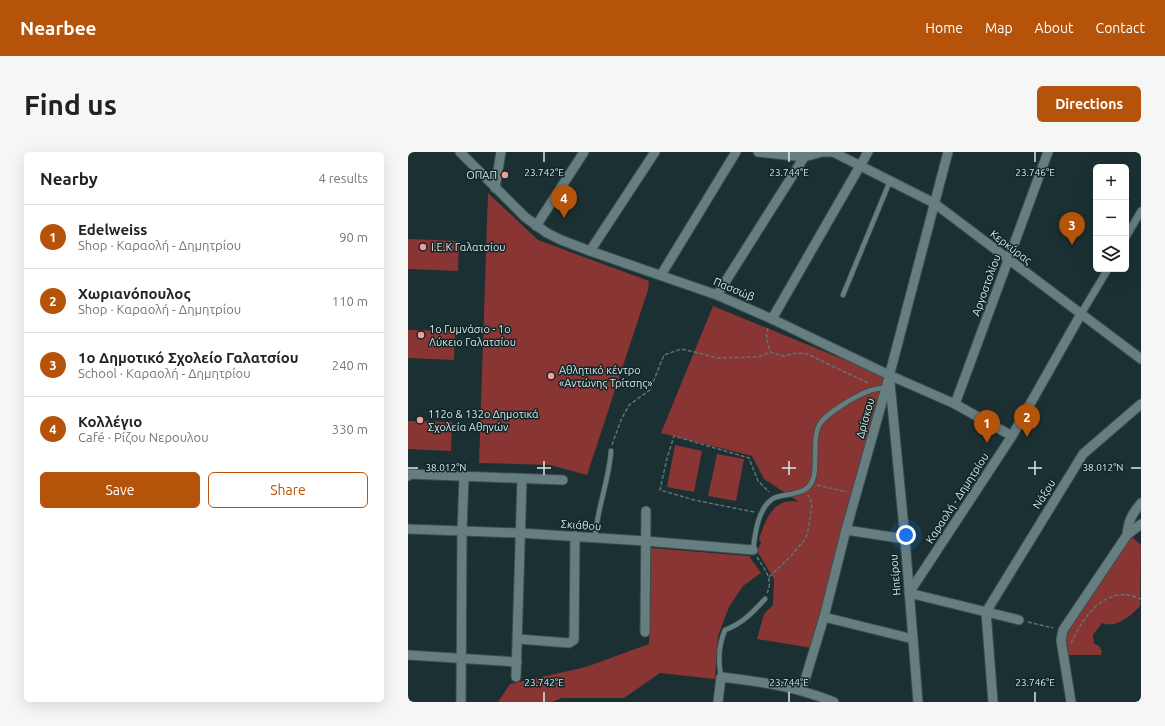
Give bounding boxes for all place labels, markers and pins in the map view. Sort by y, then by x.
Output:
place label: ΟΠΑΠ [466,169,497,181]
marker: ΟΠΑΠ [500,170,510,180]
pin: 4 [551,185,577,218]
pin: 3 [1059,212,1085,245]
place label: Ι.Ε.Κ Γαλατσίου [431,241,506,253]
marker: Ι.Ε.Κ Γαλατσίου [418,242,428,252]
place label: 1ο Γυμνάσιο - 1ο Λύκειο Γαλατσίου [429,323,516,348]
marker: 1ο Γυμνάσιο - 1ο Λύκειο Γαλατσίου [416,330,426,340]
place label: Αθλητικό κέντρο «Αντώνης Τρίτσης» [559,364,652,390]
marker: Αθλητικό κέντρο «Αντώνης Τρίτσης» [546,371,556,381]
pin: 2 [1014,404,1040,437]
place label: 112ο & 132ο Δημοτικά Σχολεία Αθηνών [428,408,539,433]
pin: 1 [974,410,1000,443]
marker: 112ο & 132ο Δημοτικά Σχολεία Αθηνών [415,415,425,425]

